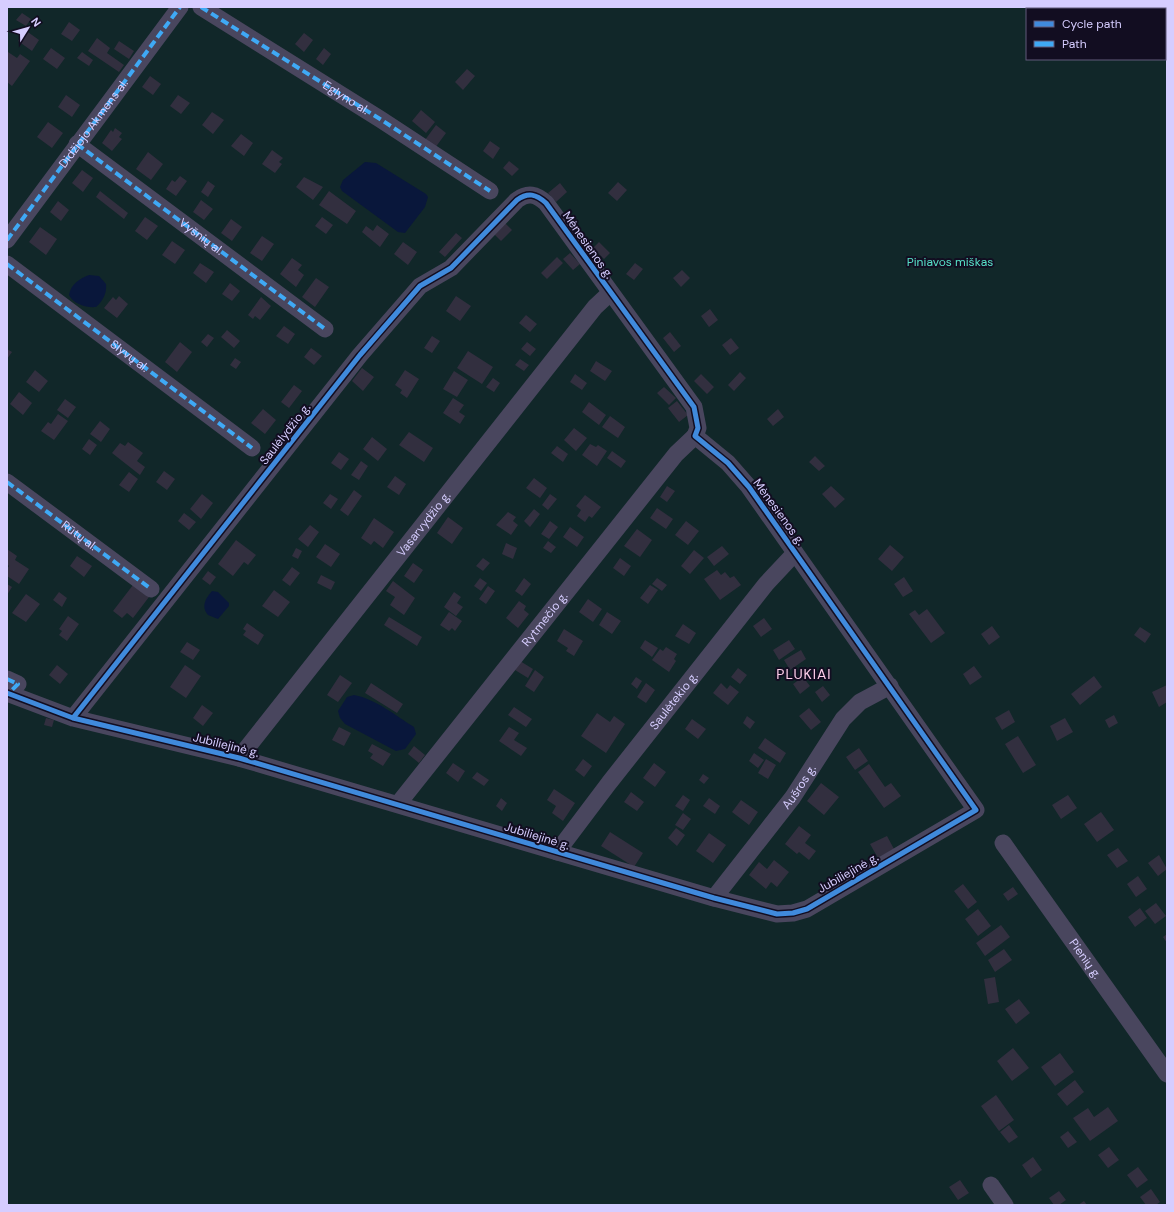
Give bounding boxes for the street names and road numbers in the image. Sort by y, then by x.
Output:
street label: Didžiojo Akmens al. [55,76,132,171]
street label: Eglyno al. [320,77,372,118]
street label: Mėnesienos g. [559,208,617,282]
street label: Vyšnių al. [176,215,227,259]
street label: Slyvų al. [107,336,152,376]
street label: Saulėlydžio g. [256,400,314,468]
street label: Mėnesienos g. [749,475,809,549]
street label: Vasarvydžio g. [393,488,454,560]
street label: Rūtų al. [58,517,100,554]
street label: Rytmečio g. [518,589,571,650]
street label: Saulėtekio g. [646,669,702,733]
street label: Jubiliejinė g. [191,729,261,761]
street label: Aušros g. [778,762,820,813]
street label: Jubiliejinė g. [502,818,572,854]
street label: Jubiliejinė g. [815,849,881,897]
street label: Pienių g. [1065,936,1105,982]

